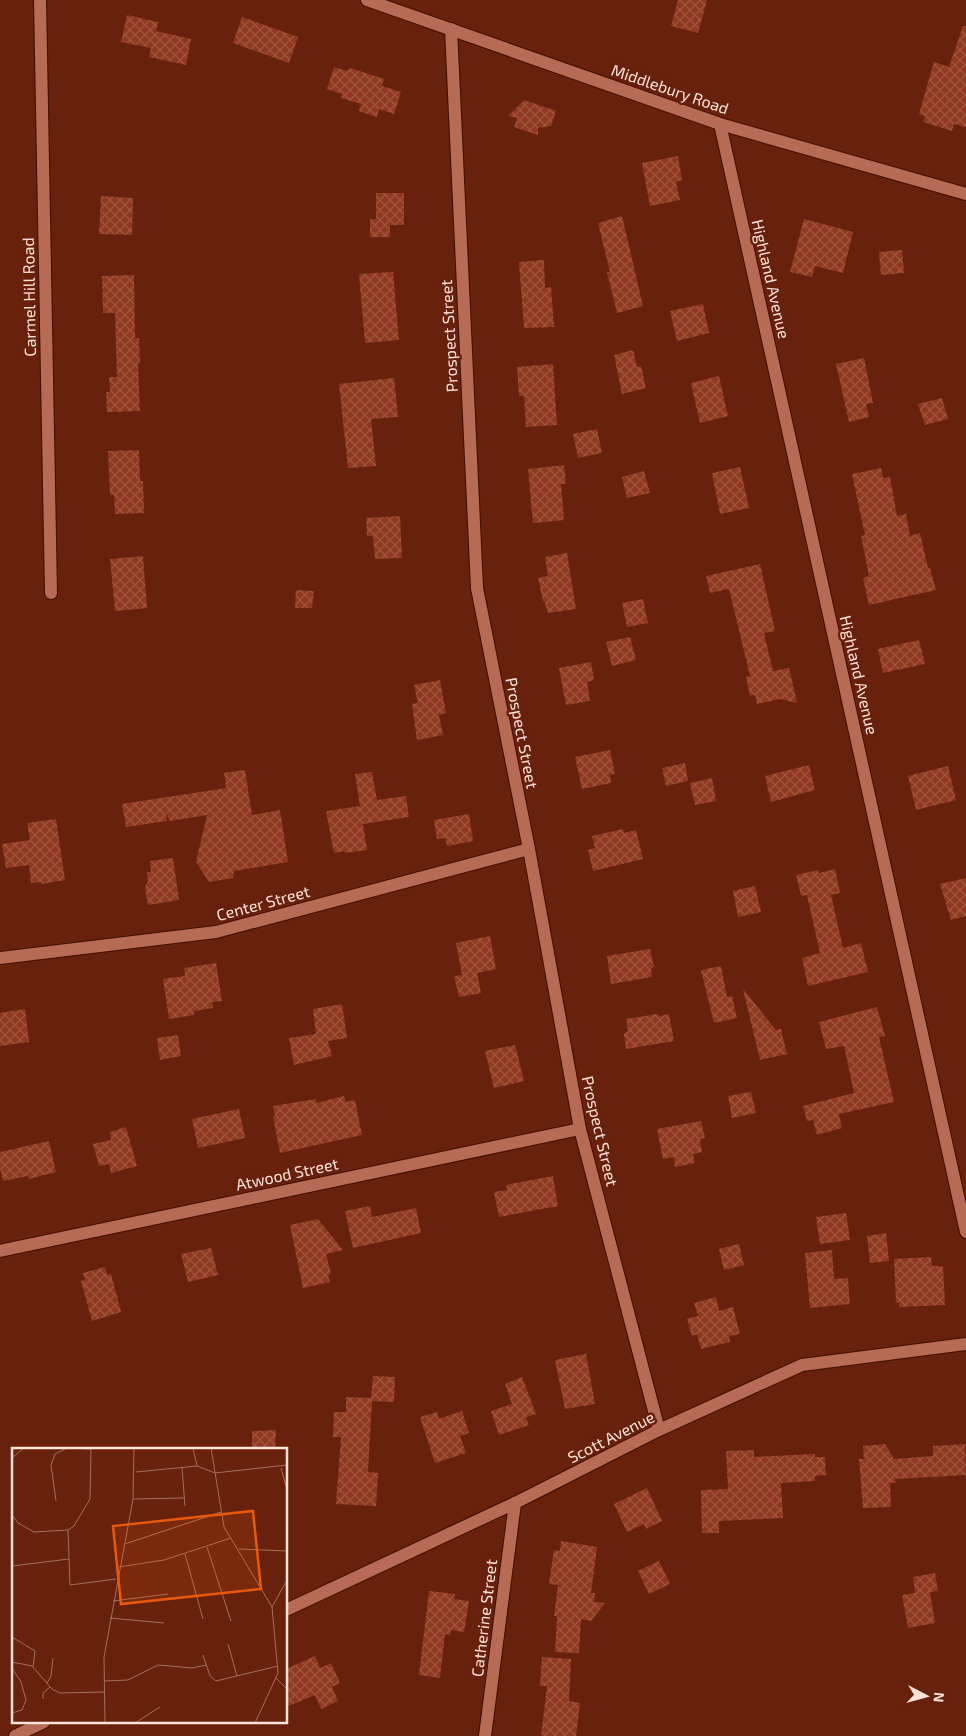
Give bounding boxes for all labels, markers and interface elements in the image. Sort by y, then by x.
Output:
street label: Middlebury Road [609,60,731,118]
street label: Highland Avenue [749,217,794,340]
street label: Carmel Hill Road [18,237,39,357]
street label: Prospect Street [436,279,461,393]
street label: Highland Avenue [837,613,882,736]
street label: Prospect Street [502,676,543,790]
street label: Center Street [214,881,312,924]
street label: Prospect Street [579,1074,622,1188]
street label: Atwood Street [234,1153,340,1194]
street label: Scott Avenue [564,1407,657,1467]
inset map [12,1448,288,1724]
street label: Catherine Street [467,1558,500,1678]
north arrow [901,1671,951,1721]
text: N [930,1691,948,1703]

